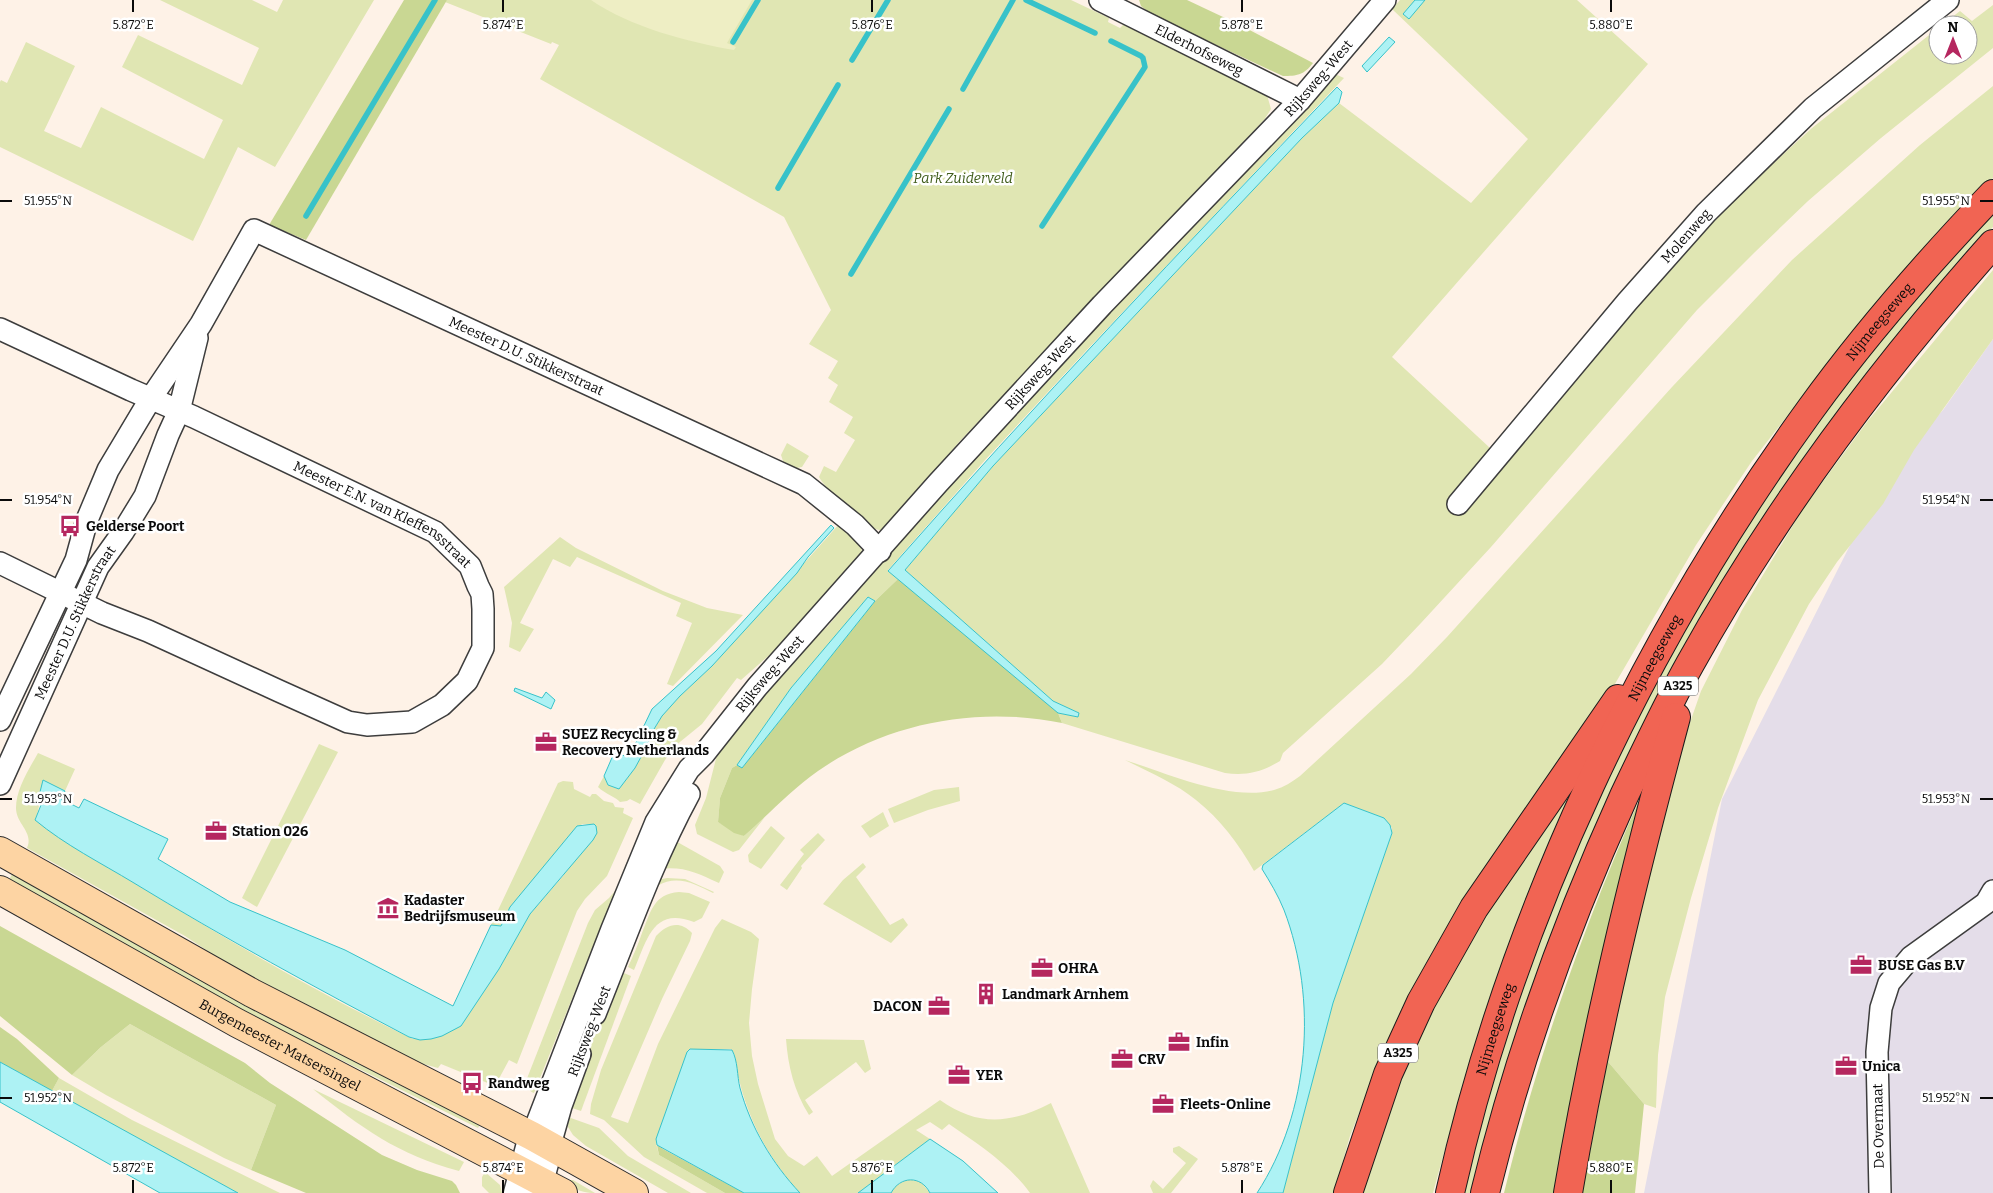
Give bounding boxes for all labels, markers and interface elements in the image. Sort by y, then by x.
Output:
north arrow [1928,15,1978,65]
text: 5.872°E [112,18,154,32]
text: 5.874°E [482,18,524,32]
text: 5.876°E [851,18,893,32]
text: 5.878°E [1221,18,1263,32]
text: 5.880°E [1589,18,1633,32]
text: N [1948,19,1959,36]
street label: Elderhofseweg [1152,21,1246,79]
street label: Rijksweg-West [1281,37,1356,120]
park label: Park Zuiderveld [913,170,1013,187]
text: 51.955°N [24,194,72,208]
text: 51.955°N [1922,194,1970,208]
street label: Molenweg [1658,205,1715,267]
street label: Nijmeegseweg [1843,279,1917,364]
street label: Meester D.U. Stikkerstraat [446,313,606,399]
street label: Rijksweg-West [1002,332,1079,414]
street label: Meester E.N. van Kleffensstraat [291,458,475,572]
text: 51.954°N [24,493,73,507]
text: 51.954°N [1922,493,1971,507]
bus stop icon: Gelderse Poort [57,513,83,539]
place label: Gelderse Poort [86,518,185,535]
street label: Meester D.U. Stikkerstraat [31,543,119,702]
street label: Nijmeegseweg [1625,611,1685,704]
street label: Rijksweg-West [732,632,808,716]
road number: A325 [1658,676,1698,696]
place label: SUEZ Recycling & Recovery Netherlands [562,726,709,759]
office icon: SUEZ Recycling & Recovery Netherlands [533,729,559,755]
text: 51.953°N [24,792,73,806]
text: 51.953°N [1922,792,1971,806]
office icon: Station 026 [203,818,229,844]
place label: Station 026 [232,823,308,840]
place label: Kadaster Bedrijfsmuseum [404,892,516,925]
museum icon: Kadaster Bedrijfsmuseum [375,895,401,921]
office icon: BUSE Gas B.V [1848,952,1874,978]
office icon: OHRA [1029,955,1055,981]
place label: BUSE Gas B.V [1878,957,1965,974]
place label: OHRA [1058,960,1099,977]
building icon: Landmark Arnhem [973,981,999,1007]
street label: Nijmeegseweg [1473,981,1518,1078]
street label: Rijksweg-West [564,983,615,1079]
place label: Landmark Arnhem [1002,986,1129,1003]
office icon: DACON [926,993,952,1019]
street label: Burgemeester Matsersingel [196,996,363,1095]
place label: DACON [873,998,922,1015]
office icon: Infin [1166,1029,1192,1055]
place label: Infin [1196,1034,1229,1051]
road number: A325 [1378,1044,1418,1062]
office icon: CRV [1109,1046,1135,1072]
place label: CRV [1138,1051,1166,1068]
office icon: Unica [1833,1053,1859,1079]
place label: Unica [1862,1058,1901,1075]
office icon: YER [946,1062,972,1088]
place label: YER [976,1067,1003,1084]
bus stop icon: Randweg [459,1070,485,1096]
place label: Randweg [488,1075,550,1092]
street label: De Overmaat [1869,1083,1888,1169]
text: 51.952°N [24,1091,73,1105]
office icon: Fleets-Online [1150,1091,1176,1117]
text: 51.952°N [1922,1091,1971,1105]
place label: Fleets-Online [1180,1096,1271,1113]
text: 5.872°E [112,1161,154,1175]
text: 5.874°E [482,1161,524,1175]
text: 5.876°E [851,1161,893,1175]
text: 5.878°E [1221,1161,1263,1175]
text: 5.880°E [1589,1161,1633,1175]

